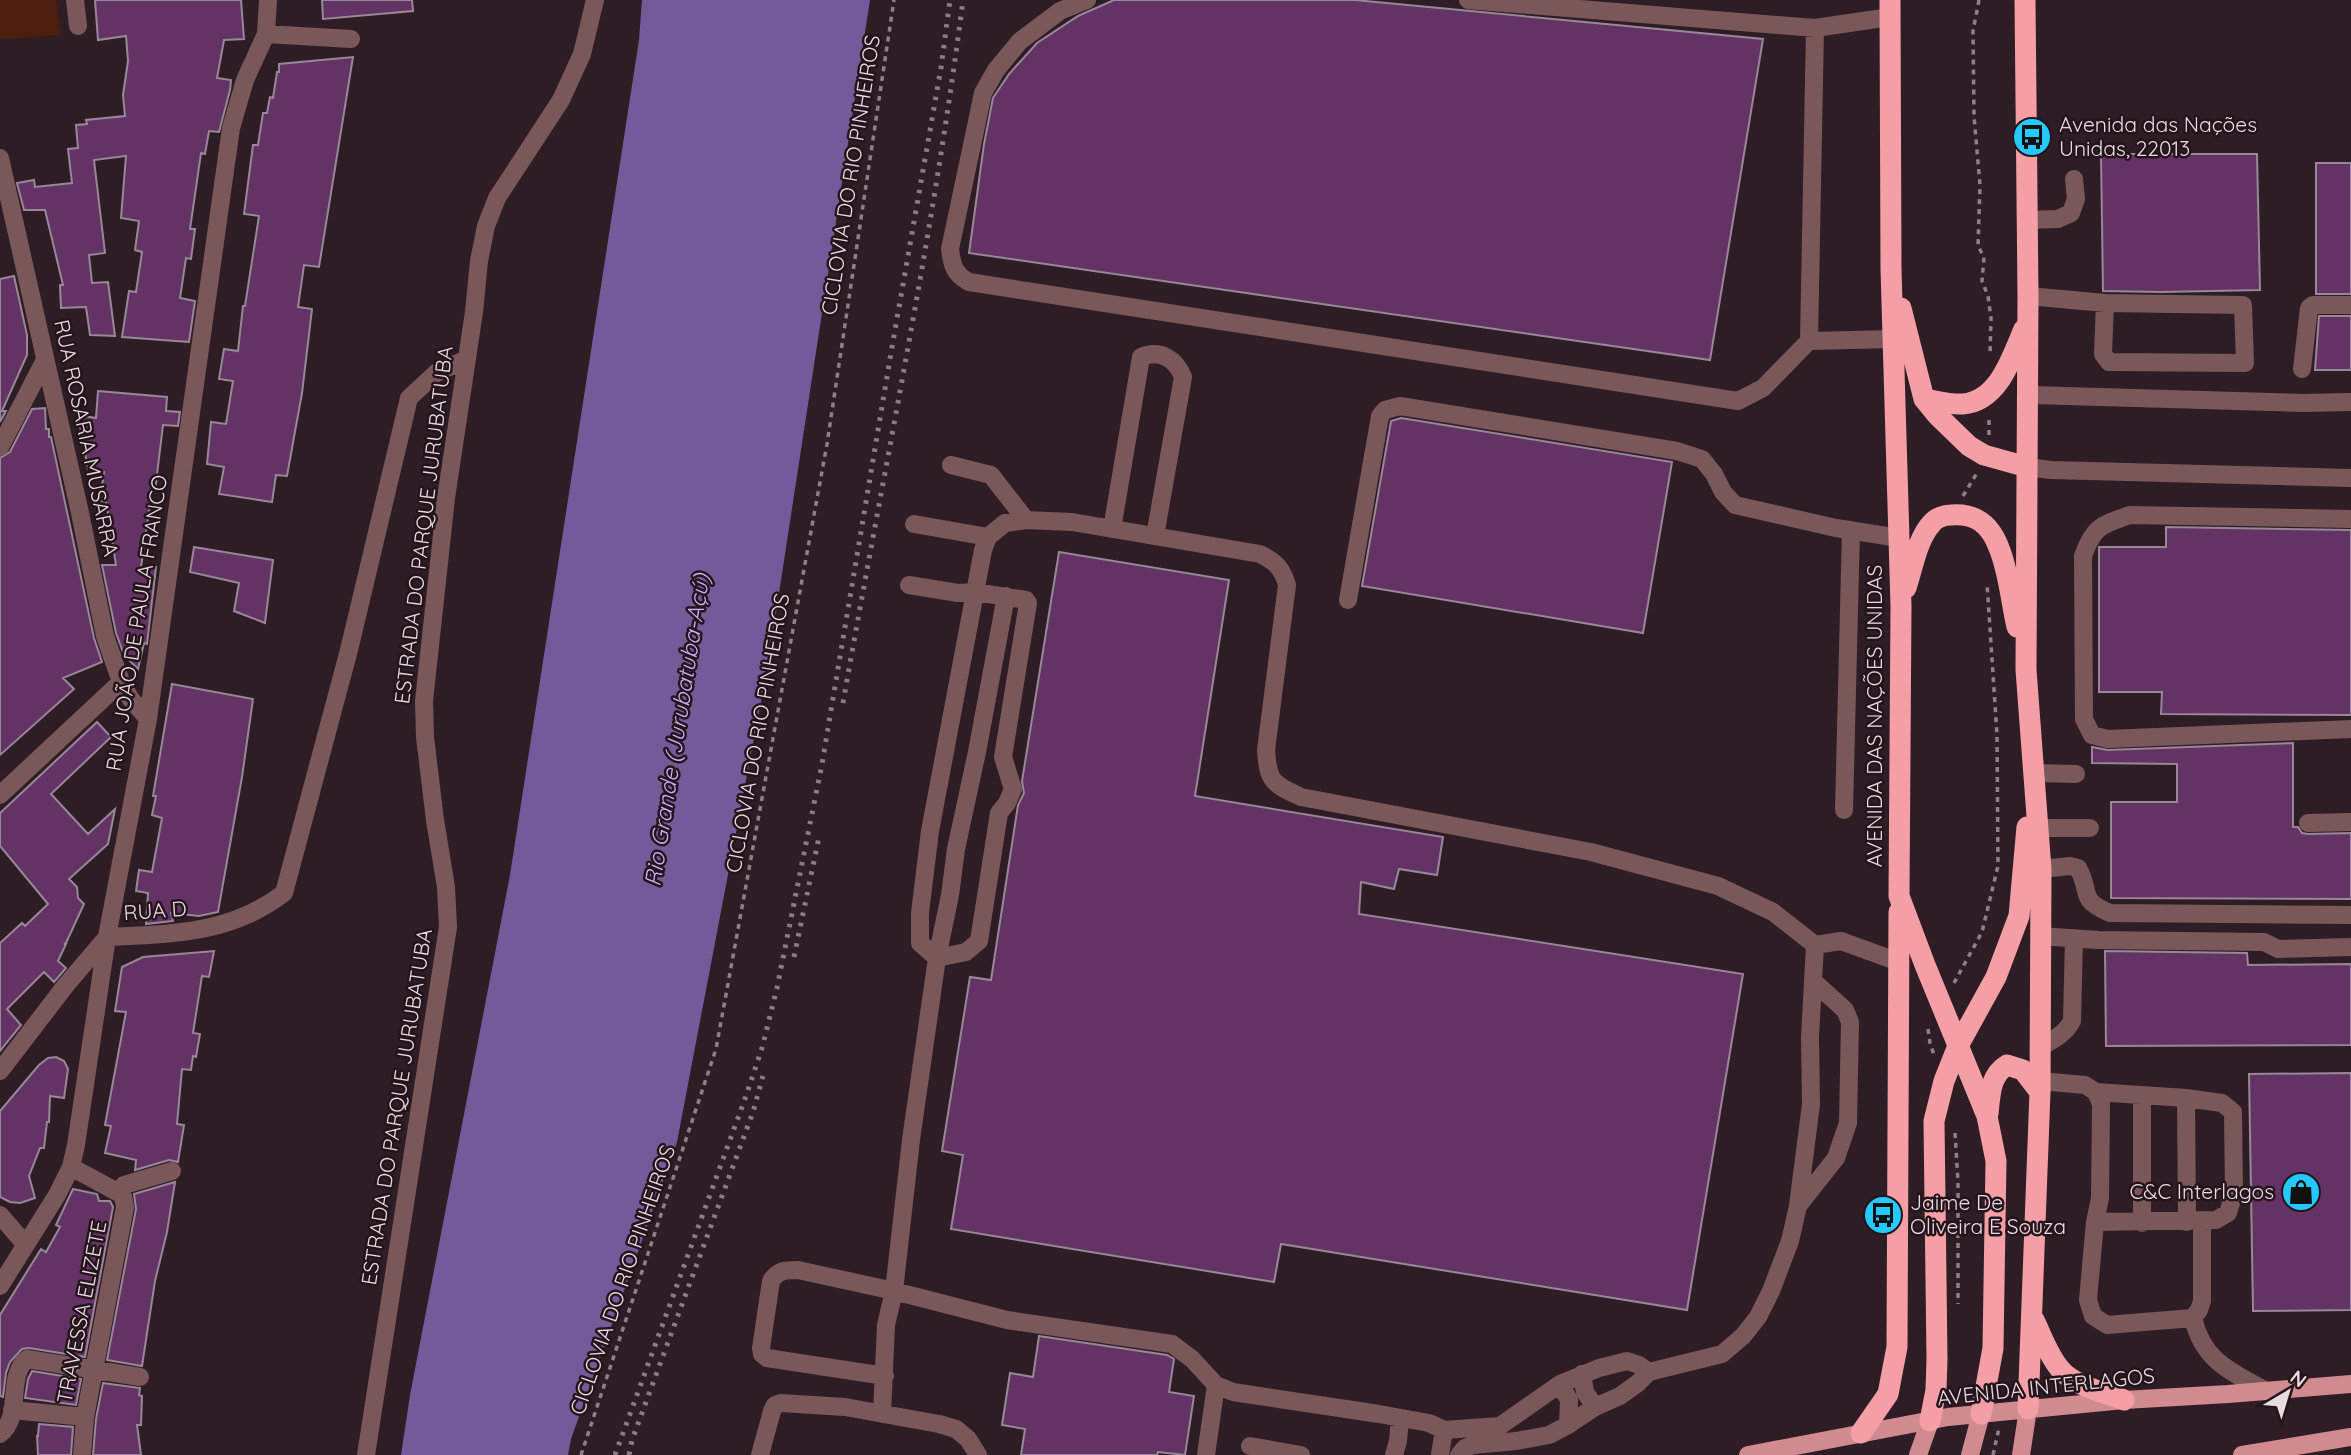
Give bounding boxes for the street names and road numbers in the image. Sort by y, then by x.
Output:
street label: CICLOVIA DO RIO PINHEIROS [815,33,885,317]
street label: RUA ROSARIA MUSARRA [49,317,125,558]
street label: ESTRADA DO PARQUE JURUBATUBA [388,344,458,705]
street label: RUA JOÃO DE PAULA FRANCO [100,473,172,773]
street label: AVENIDA DAS NAÇÕES UNIDAS [1861,565,1887,867]
street label: CICLOVIA DO RIO PINHEIROS [720,591,794,875]
street label: RUA D [123,895,187,925]
street label: ESTRADA DO PARQUE JURUBATUBA [355,927,437,1287]
street label: CICLOVIA DO RIO PINHEIROS [564,1142,680,1418]
street label: TRAVESSA ELIZETE [51,1218,111,1405]
street label: AVENIDA INTERLAGOS [1936,1362,2156,1410]

